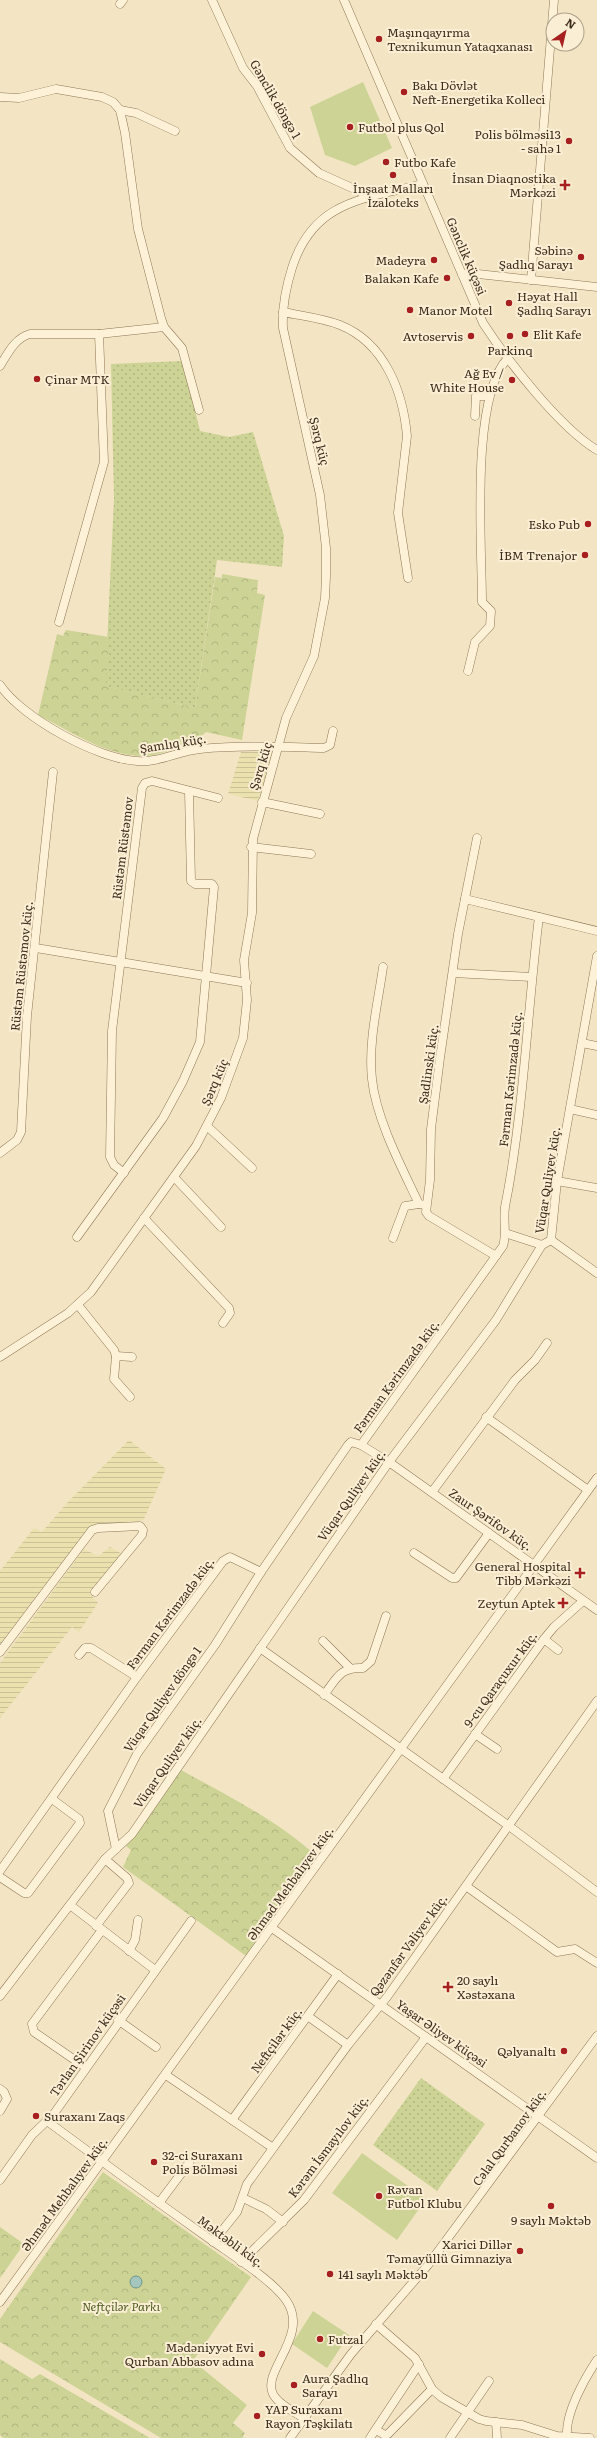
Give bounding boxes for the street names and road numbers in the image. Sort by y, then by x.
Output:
street label: Gənclik döngə 1 [246,56,306,142]
street label: Gənclik küçəsi [442,214,492,298]
street label: Şərq küç [305,415,335,467]
street label: Şamlıq küç. [138,729,208,757]
street label: Şərq küç [244,740,276,792]
street label: Rüstəm Rüstəmov [107,795,137,901]
street label: Rüstəm Rüstəmov küç. [5,900,37,1032]
street label: Fərman Kərimzadə küç. [494,1010,526,1148]
street label: Şadlinski küç. [413,1023,443,1105]
street label: Şərq küç [196,1056,232,1108]
street label: Vüqar Quliyev küç. [530,1125,564,1235]
street label: Fərman Kərimzadə küç. [349,1316,443,1436]
street label: Vüqar Quliyev küç. [313,1445,389,1545]
street label: Zaur Şərifov küç. [446,1483,536,1555]
street label: Fərman Kərimzadə küç. [122,1553,218,1673]
street label: 9-cu Qaraçuxur küç. [459,1627,541,1731]
street label: Vüqar Quliyev döngə 1 [119,1642,205,1756]
street label: Vüqar Quliyev küç. [129,1712,205,1812]
street label: Əhməd Mehbalıyev küç. [242,1822,338,1944]
street label: Qəzənfər Vəliyev küç. [365,1890,451,2000]
street label: Tərlan Şirinov küçəsi [45,1990,129,2100]
street label: Yaşar Əliyev küçəsi [393,1995,491,2071]
street label: Neftçilər küç. [246,2003,306,2077]
street label: Cəlal Qurbanov küç. [468,2085,550,2189]
street label: Kərəm İsmayılov küç. [283,2091,373,2201]
street label: Əhməd Mehbalıyev küç. [16,2133,112,2255]
street label: Məktəbli küç. [194,2211,268,2271]

